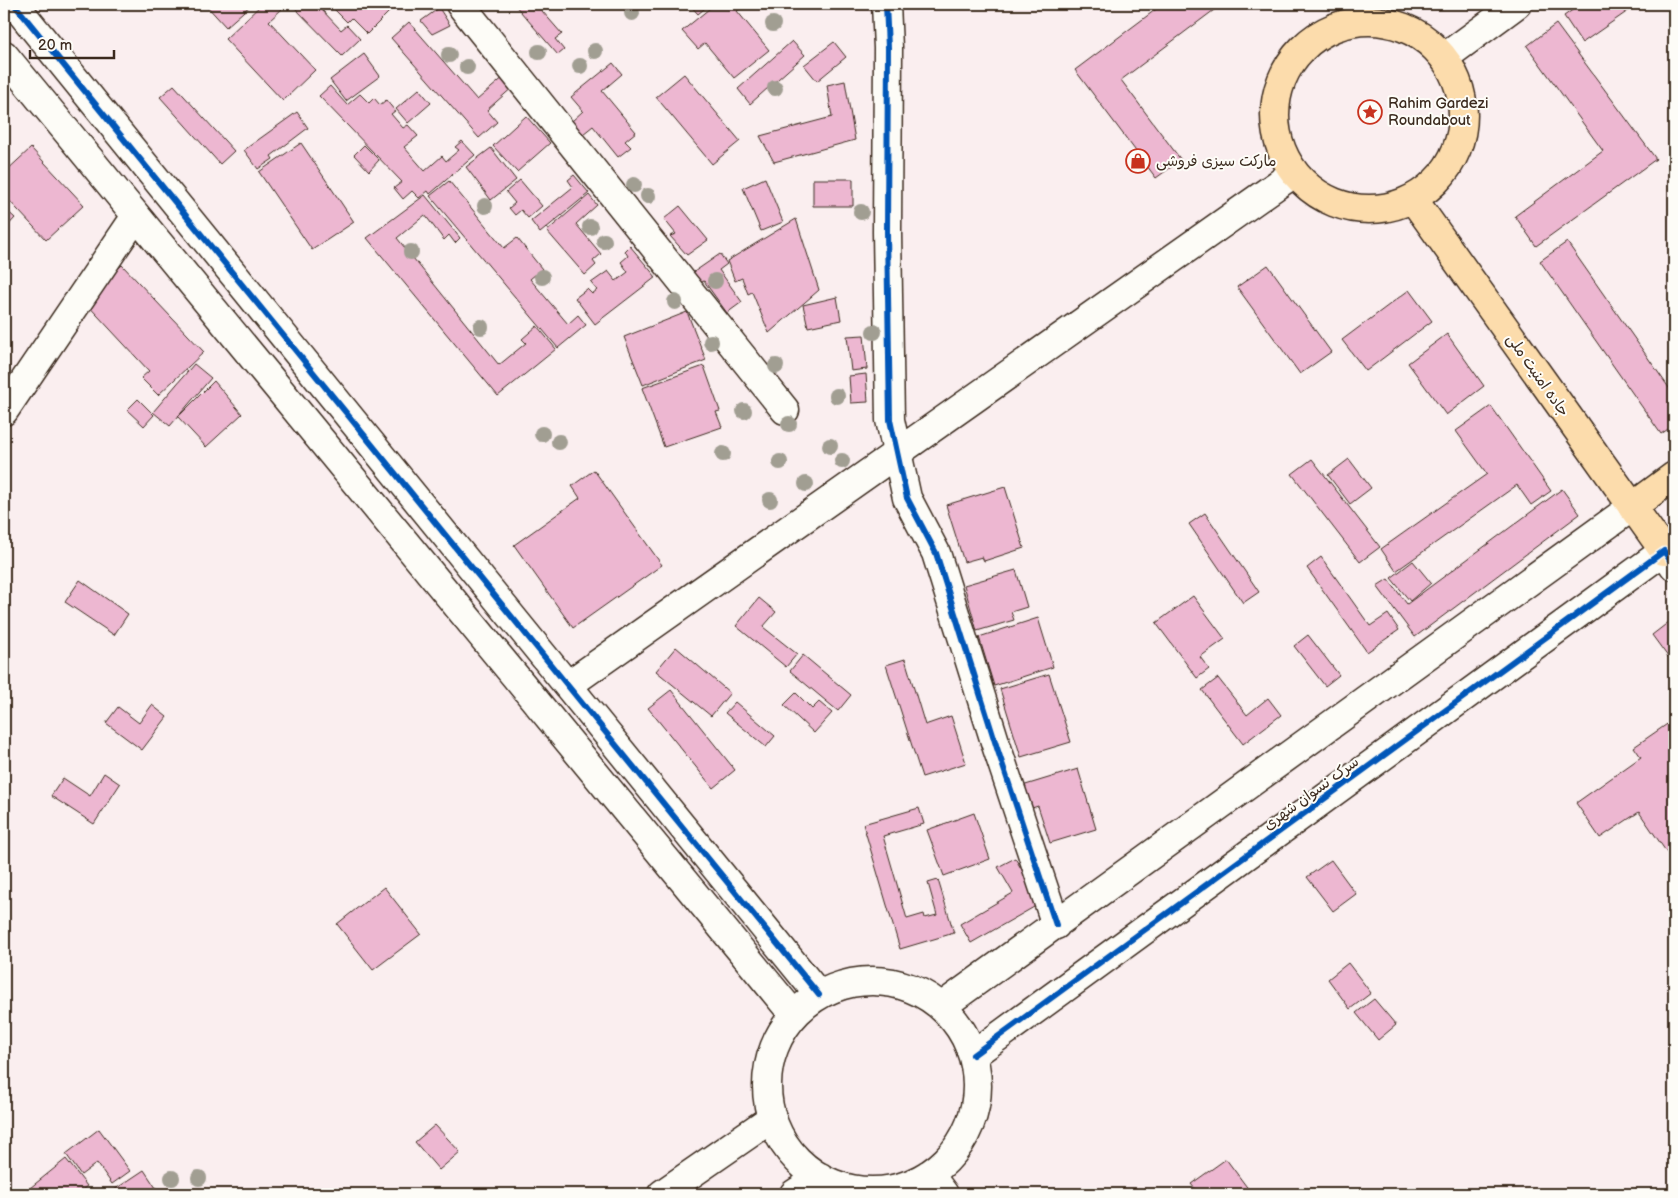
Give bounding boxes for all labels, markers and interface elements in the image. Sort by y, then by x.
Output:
scale bar [30,28,114,60]
text: 20 m [38,36,72,55]
place label: Rahim Gardezi Roundabout [1388,94,1488,130]
place icon: Rahim Gardezi Roundabout [1357,99,1383,125]
shop icon: مارکت سیزی فروشی [1125,148,1151,174]
place label: مارکت سیزی فروشی [1156,152,1277,171]
street label: جاده امنیت ملی [1502,330,1573,420]
street label: سرک نسوان شهری [1260,752,1363,834]

